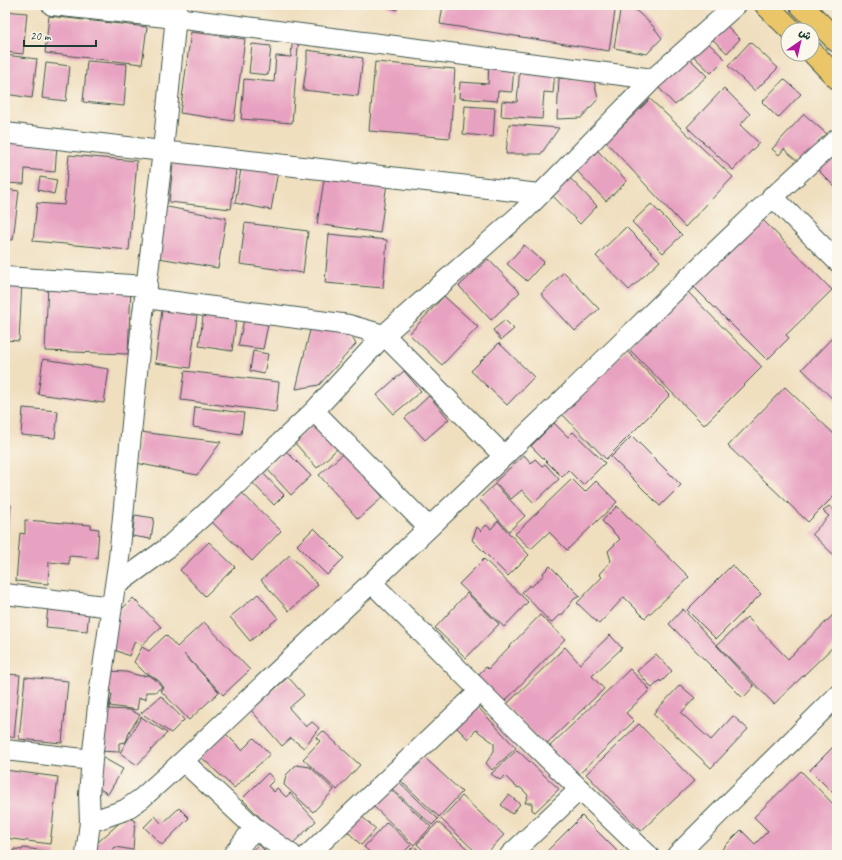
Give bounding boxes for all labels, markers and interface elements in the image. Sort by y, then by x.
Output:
scale bar [24,22,96,48]
north arrow [780,22,820,62]
text: ش [797,25,815,43]
text: 20 m [30,28,52,44]

